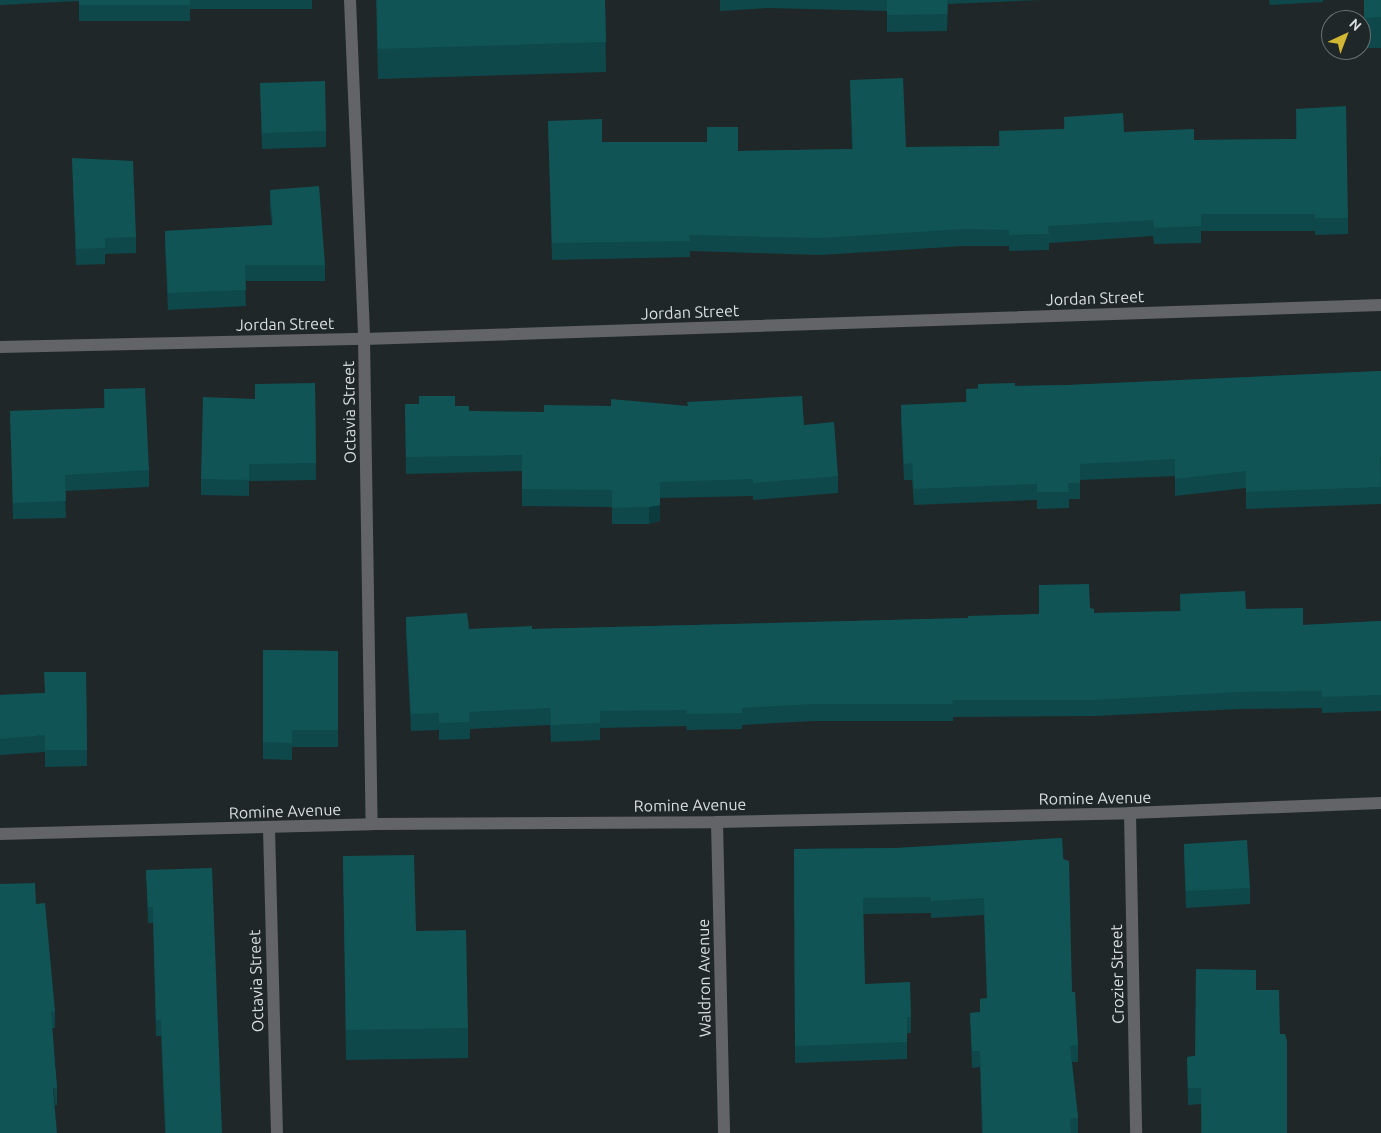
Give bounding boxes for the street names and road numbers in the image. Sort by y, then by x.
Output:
street label: Jordan Street [1046,287,1144,309]
street label: Jordan Street [641,301,739,323]
street label: Jordan Street [236,314,334,334]
street label: Octavia Street [339,361,359,463]
street label: Romine Avenue [1039,787,1151,809]
street label: Romine Avenue [634,794,746,816]
street label: Romine Avenue [228,799,342,823]
street label: Waldron Avenue [693,919,715,1037]
street label: Crozier Street [1107,924,1127,1024]
street label: Octavia Street [245,929,267,1033]

